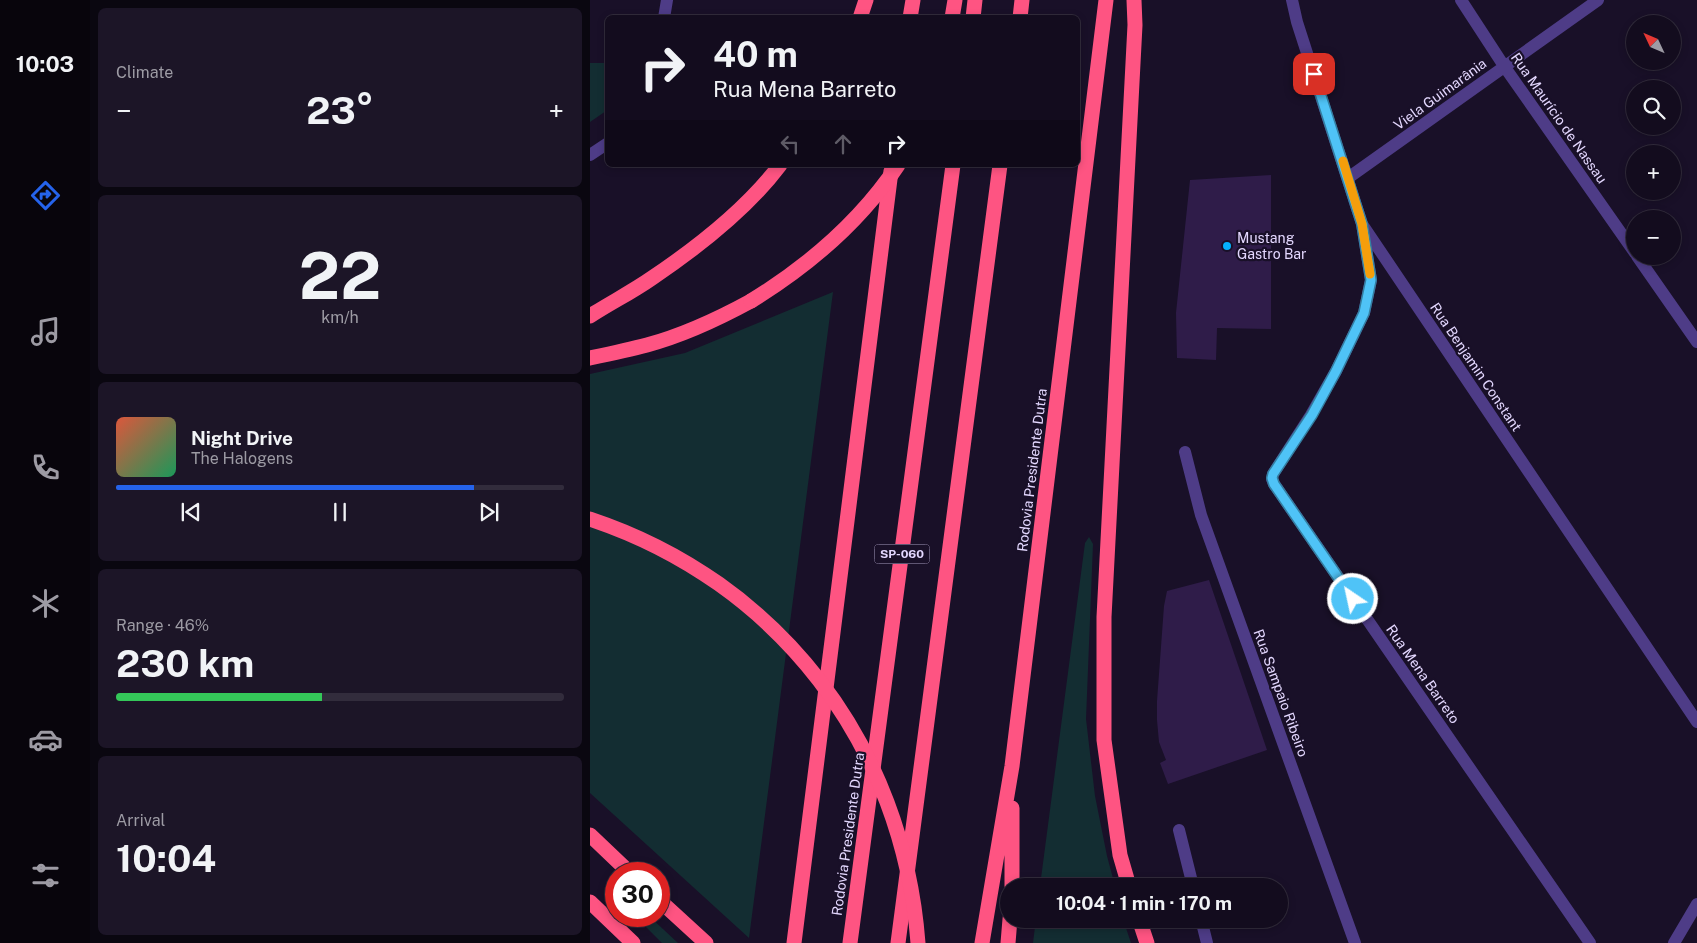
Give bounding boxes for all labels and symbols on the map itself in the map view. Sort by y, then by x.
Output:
north arrow [1626,15,1681,70]
street label: Rua Maurício de Nassau [1508,50,1610,186]
pin [1293,53,1335,95]
street label: Viela Guimarânia [1391,55,1489,133]
place label: Mustang Gastro Bar [1237,230,1307,262]
marker: Mustang Gastro Bar [1221,240,1233,252]
street label: Rua Benjamin Constant [1427,300,1525,434]
street label: Rodovia Presidente Dutra [1014,387,1050,553]
road number: SP-060 [874,544,930,564]
position arrow [1326,572,1378,624]
street label: Rua Mena Barreto [1383,622,1463,726]
street label: Rua Sampaio Ribeiro [1250,627,1312,759]
street label: Rodovia Presidente Dutra [829,751,867,917]
speed limit sign: 30 [605,862,670,927]

